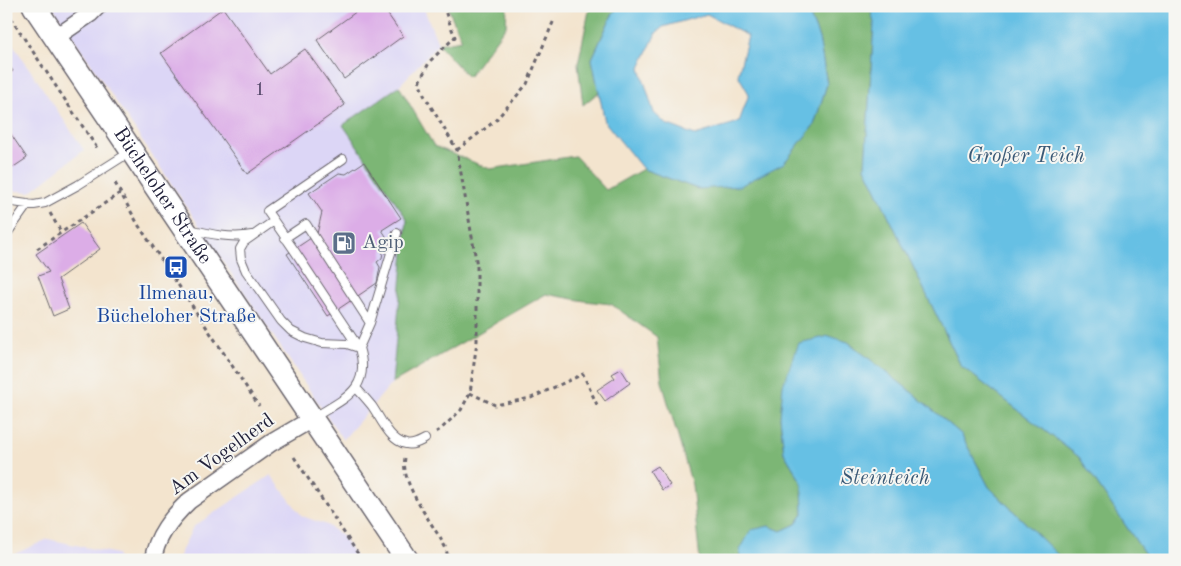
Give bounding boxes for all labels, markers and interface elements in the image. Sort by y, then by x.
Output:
house number: 1 [255,81,265,99]
street label: Bücheloher Straße [109,124,215,268]
water label: Großer Teich [967,146,1085,167]
fuel station icon: Agip [331,230,357,256]
place label: Agip [362,233,404,253]
bus stop icon: Ilmenau, Bücheloher Straße [163,254,189,280]
place label: Ilmenau, Bücheloher Straße [96,284,256,327]
street label: Am Vogelherd [166,410,278,500]
water label: Steinteich [840,468,930,489]

